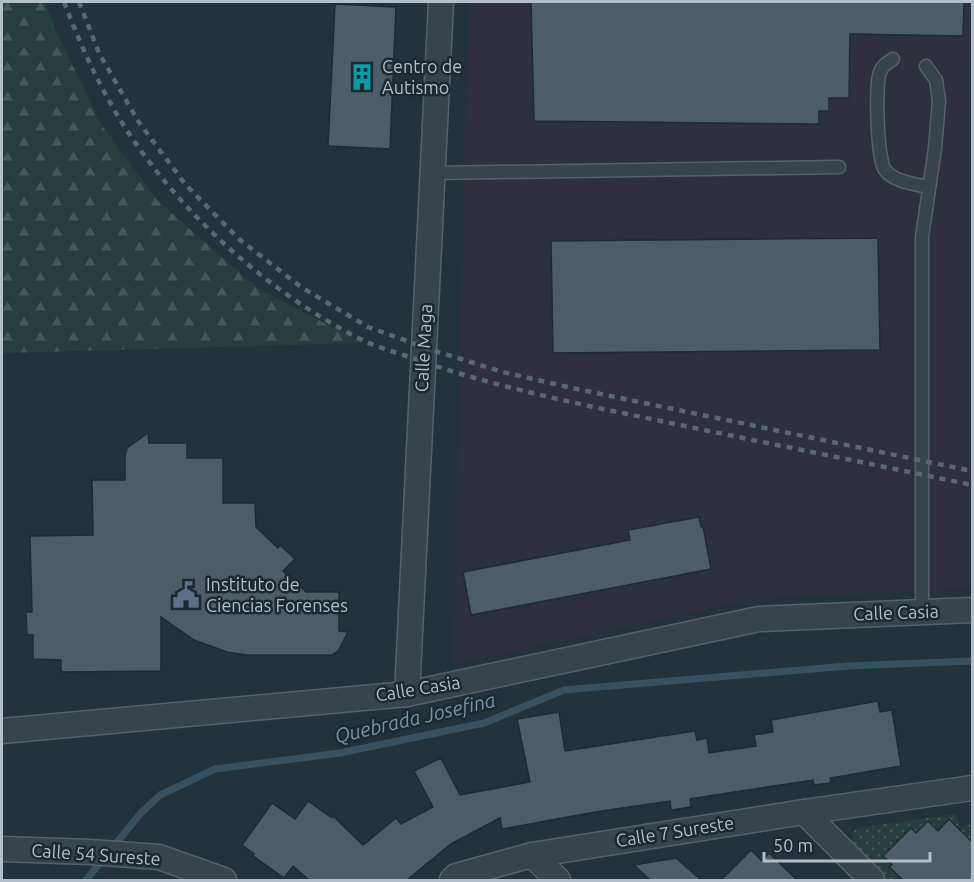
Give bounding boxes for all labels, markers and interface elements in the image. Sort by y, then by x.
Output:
place label: Centro de Autismo [382,56,462,97]
building icon: Centro de Autismo [347,62,377,92]
street label: Calle Maga [411,303,435,393]
place label: Instituto de Ciencias Forenses [206,574,348,615]
public building icon: Instituto de Ciencias Forenses [171,580,201,610]
street label: Calle Casia [853,601,939,623]
street label: Calle Casia [374,671,462,705]
water label: Quebrada Josefina [332,688,498,748]
street label: Calle 7 Sureste [614,812,735,850]
scale bar [764,825,930,863]
text: 50 m [773,835,813,855]
street label: Calle 54 Sureste [31,840,161,868]

